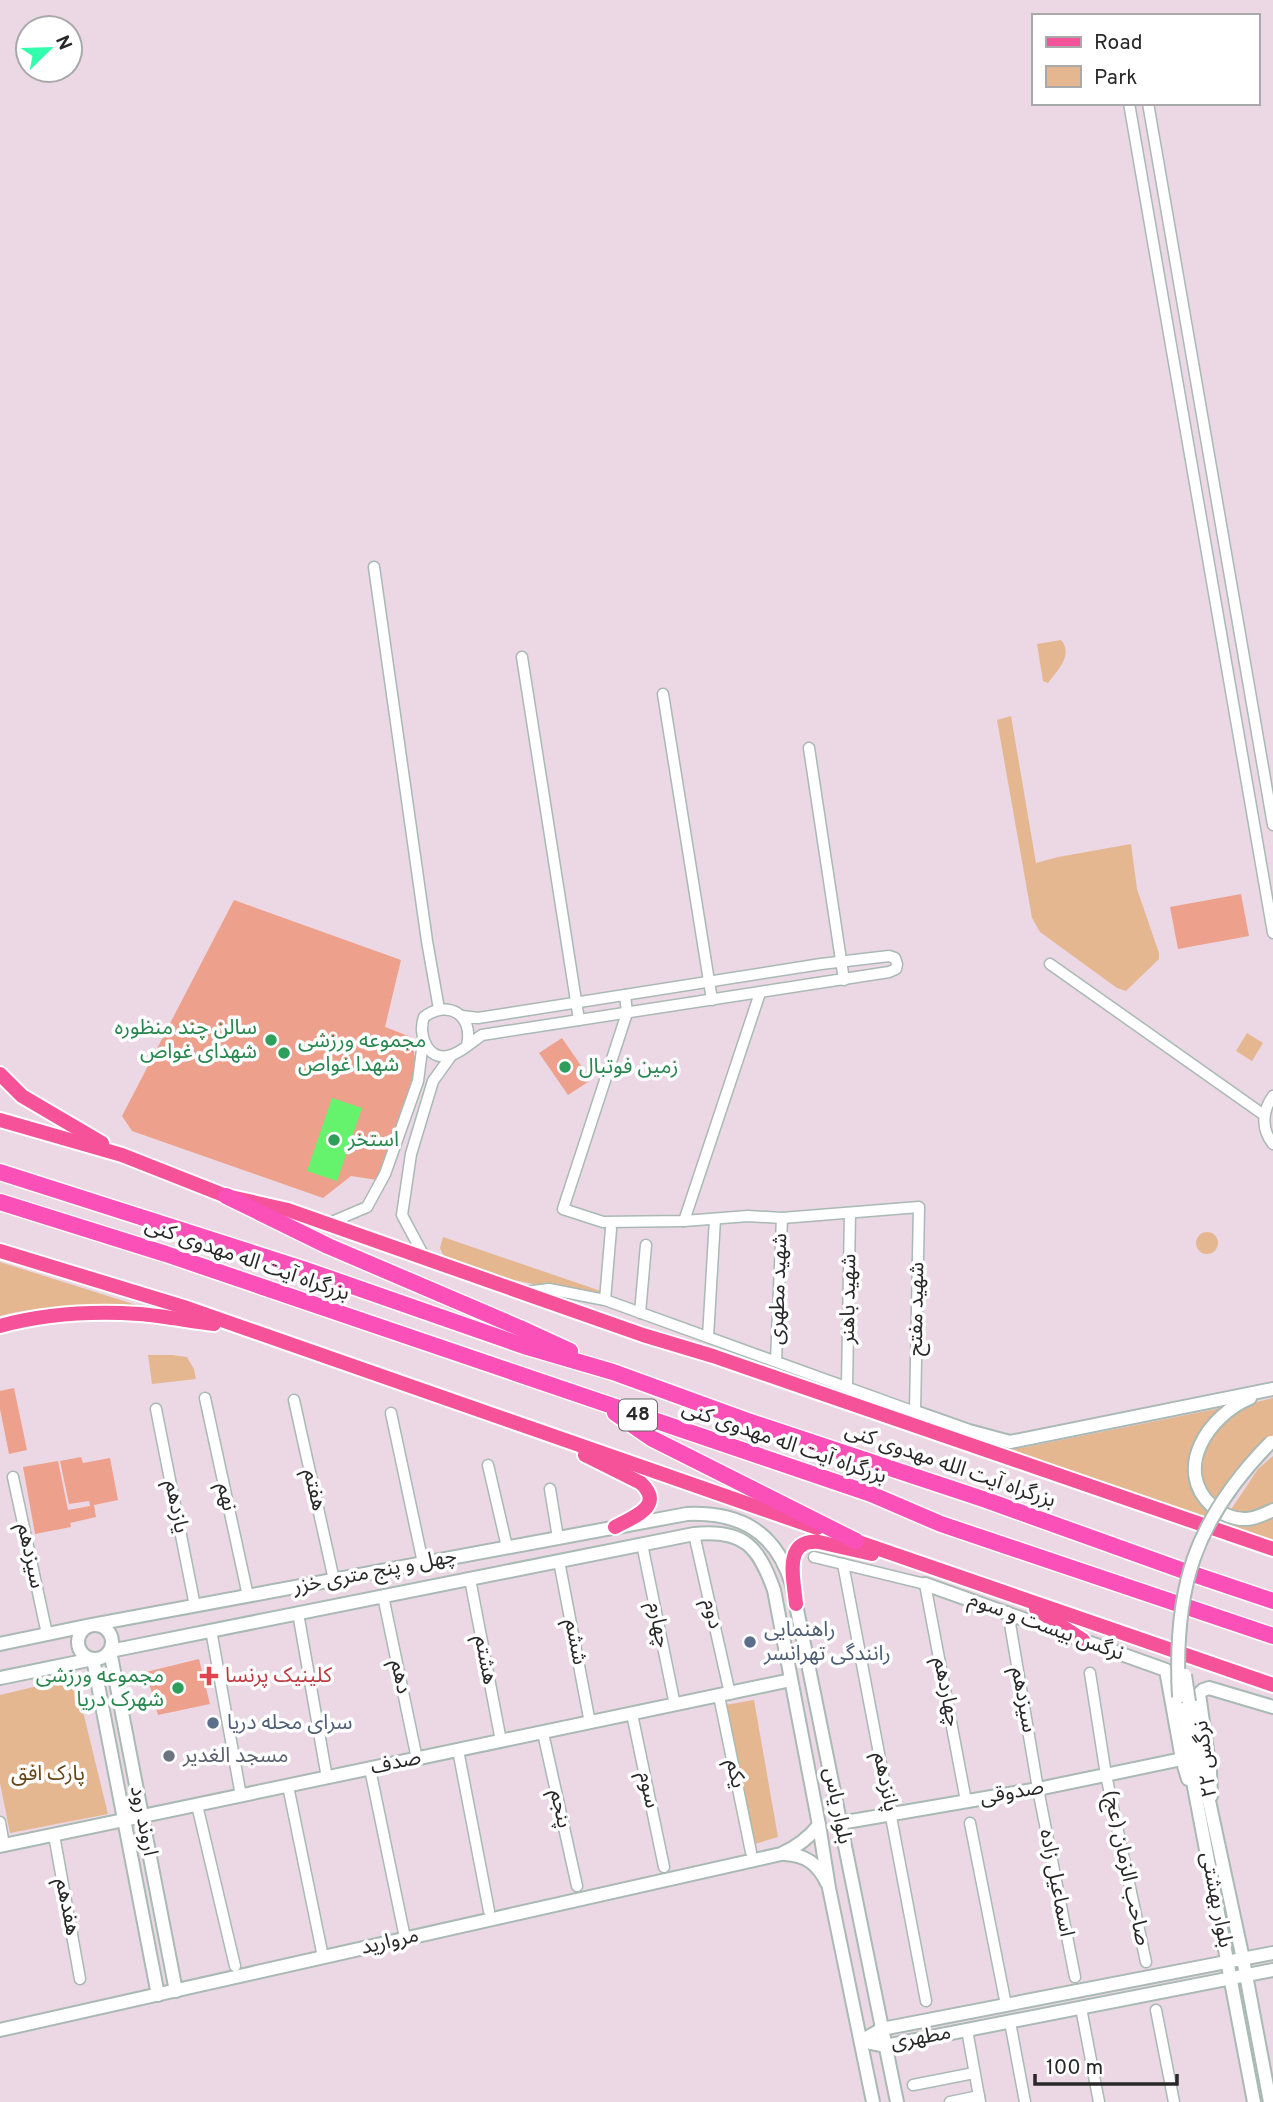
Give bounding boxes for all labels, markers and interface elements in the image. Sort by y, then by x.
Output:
north arrow [14,14,84,84]
legend [1032,14,1259,105]
text: Road [1094,30,1143,57]
text: N [49,32,77,54]
text: Park [1094,65,1137,92]
place label: سالن چند منظوره شهدای غواص [115,1015,257,1066]
place label: مجموعه ورزشی شهدا غواص [298,1028,426,1079]
marker: سالن چند منظوره شهدای غواص [263,1032,279,1048]
marker: مجموعه ورزشی شهدا غواص [276,1045,292,1061]
place label: زمین فوتبال [579,1054,678,1081]
marker: زمین فوتبال [557,1059,573,1075]
place label: استخر [347,1127,399,1154]
marker: استخر [326,1132,342,1148]
street label: بزرگراه آیت اله مهدوی کنی [141,1212,353,1308]
street label: شهید مطهری [764,1233,794,1345]
street label: شهید باهنر [835,1254,863,1345]
street label: شهید مفتح [903,1262,931,1356]
street label: بزرگراه آیت اله مهدوی کنی [678,1395,890,1491]
road number: 48 [619,1400,657,1430]
street label: بزرگراه آیت الله مهدوی کنی [841,1417,1059,1515]
street label: هفتم [296,1466,332,1514]
street label: یازدهم [158,1478,194,1536]
street label: نهم [210,1480,242,1514]
street label: سیزدهم [10,1521,50,1591]
street label: چهل و پنج متری خزر [290,1543,459,1601]
street label: نرگس بیست و سوم [964,1586,1127,1669]
street label: دوم [695,1597,728,1632]
street label: چهارم [639,1600,676,1650]
street label: ششم [557,1617,593,1667]
place label: راهنمایی رانندگی تهرانسر [763,1617,891,1668]
street label: هشتم [467,1633,503,1687]
marker: راهنمایی رانندگی تهرانسر [742,1634,758,1650]
street label: چهاردهم [926,1655,966,1729]
street label: دهم [383,1658,417,1696]
place label: مجموعه ورزشی شهرک دریا [36,1663,164,1714]
place label: کلینیک پرنسا [225,1663,332,1690]
street label: سیزدهم [1004,1665,1042,1735]
marker: کلینیک پرنسا [199,1666,219,1686]
marker: مجموعه ورزشی شهرک دریا [170,1680,186,1696]
place label: سرای محله دریا [227,1710,352,1737]
marker: سرای محله دریا [205,1715,221,1731]
street label: نرگس ۲۲ [1188,1719,1224,1799]
place label: مسجد الغدیر [182,1743,289,1770]
street label: صدف [368,1745,424,1781]
marker: مسجد الغدیر [161,1748,177,1764]
street label: پانزدهم [866,1750,904,1814]
street label: یکم [719,1757,751,1791]
park label: پارک افق [11,1761,85,1788]
street label: بلوار یاس [816,1765,858,1847]
street label: سوم [630,1769,665,1811]
street label: صدوقی [978,1774,1046,1812]
street label: اروند رود [123,1784,163,1858]
street label: پنجم [543,1787,577,1831]
street label: صاحب الزمان (عج) [1096,1788,1156,1948]
street label: اسماعیل زاده [1032,1827,1080,1939]
street label: بلوار بهشتی [1193,1850,1239,1950]
street label: هفدهم [48,1876,86,1938]
street label: مروارید [359,1922,421,1962]
street label: مطهری [889,2019,953,2057]
scale bar [1035,2042,1177,2086]
text: 100 m [1046,2055,1103,2082]

